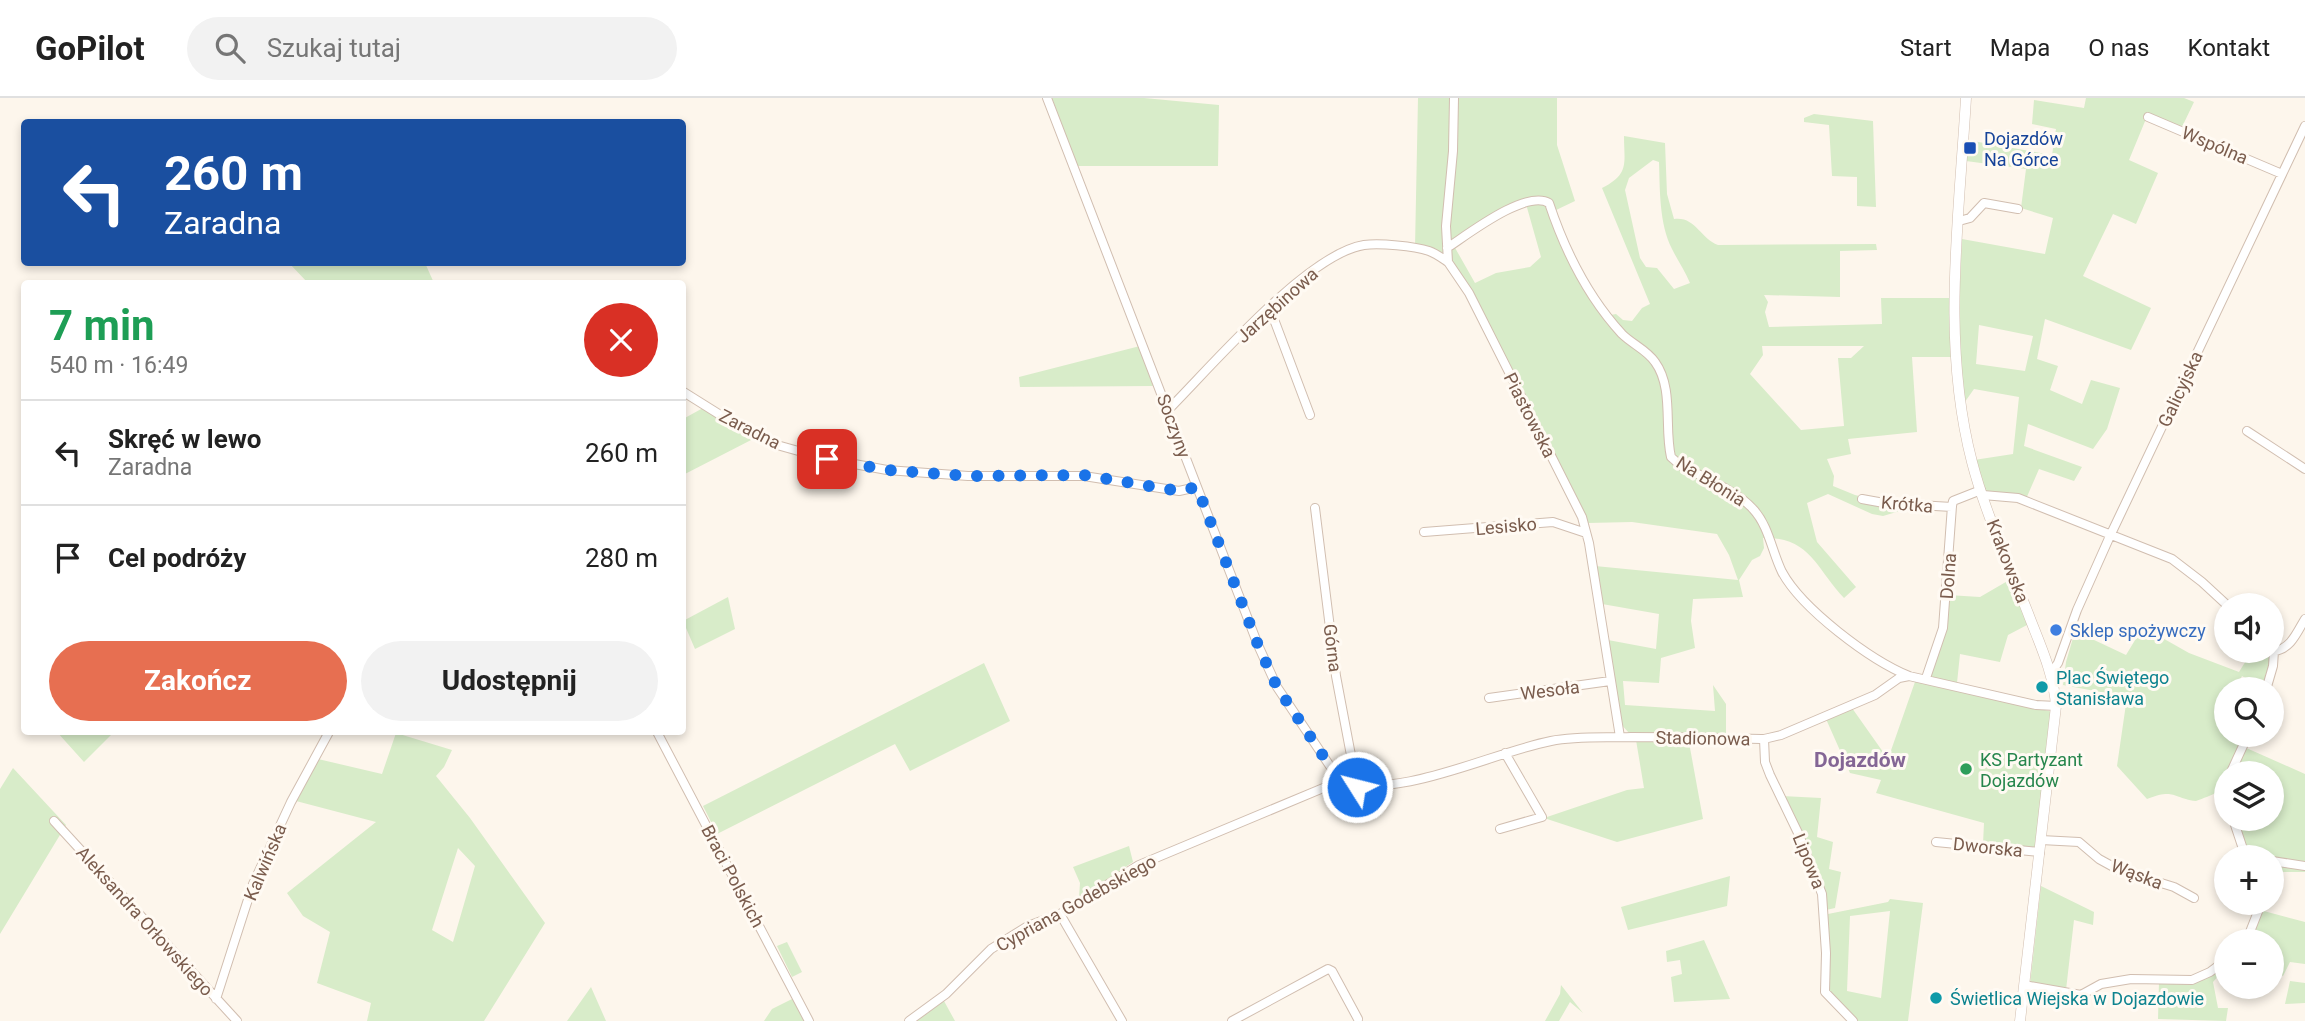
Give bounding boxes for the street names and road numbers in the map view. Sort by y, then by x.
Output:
street label: Wspólna [2179,122,2251,168]
street label: Jarzębinowa [1232,263,1322,347]
street label: Galicyjska [2153,348,2207,430]
street label: Piastowska [1500,369,1560,461]
street label: Soczyny [1153,391,1195,461]
street label: Zaradna [716,405,784,453]
street label: Na Błonia [1673,452,1749,510]
street label: Krótka [1880,491,1934,517]
street label: Lesisko [1474,513,1538,539]
street label: Krakowska [1982,516,2034,606]
street label: Dolna [1936,552,1960,600]
street label: Górna [1320,623,1346,673]
street label: Wesoła [1519,676,1581,704]
street label: Stadionowa [1655,727,1751,749]
street label: Kalwińska [239,820,291,904]
street label: Braci Polskich [697,821,769,931]
street label: Lipowa [1788,830,1830,892]
street label: Dworska [1952,833,2024,861]
street label: Aleksandra Orłowskiego [72,842,218,1000]
street label: Cypriana Godebskiego [992,850,1160,956]
street label: Wąska [2108,855,2166,893]

